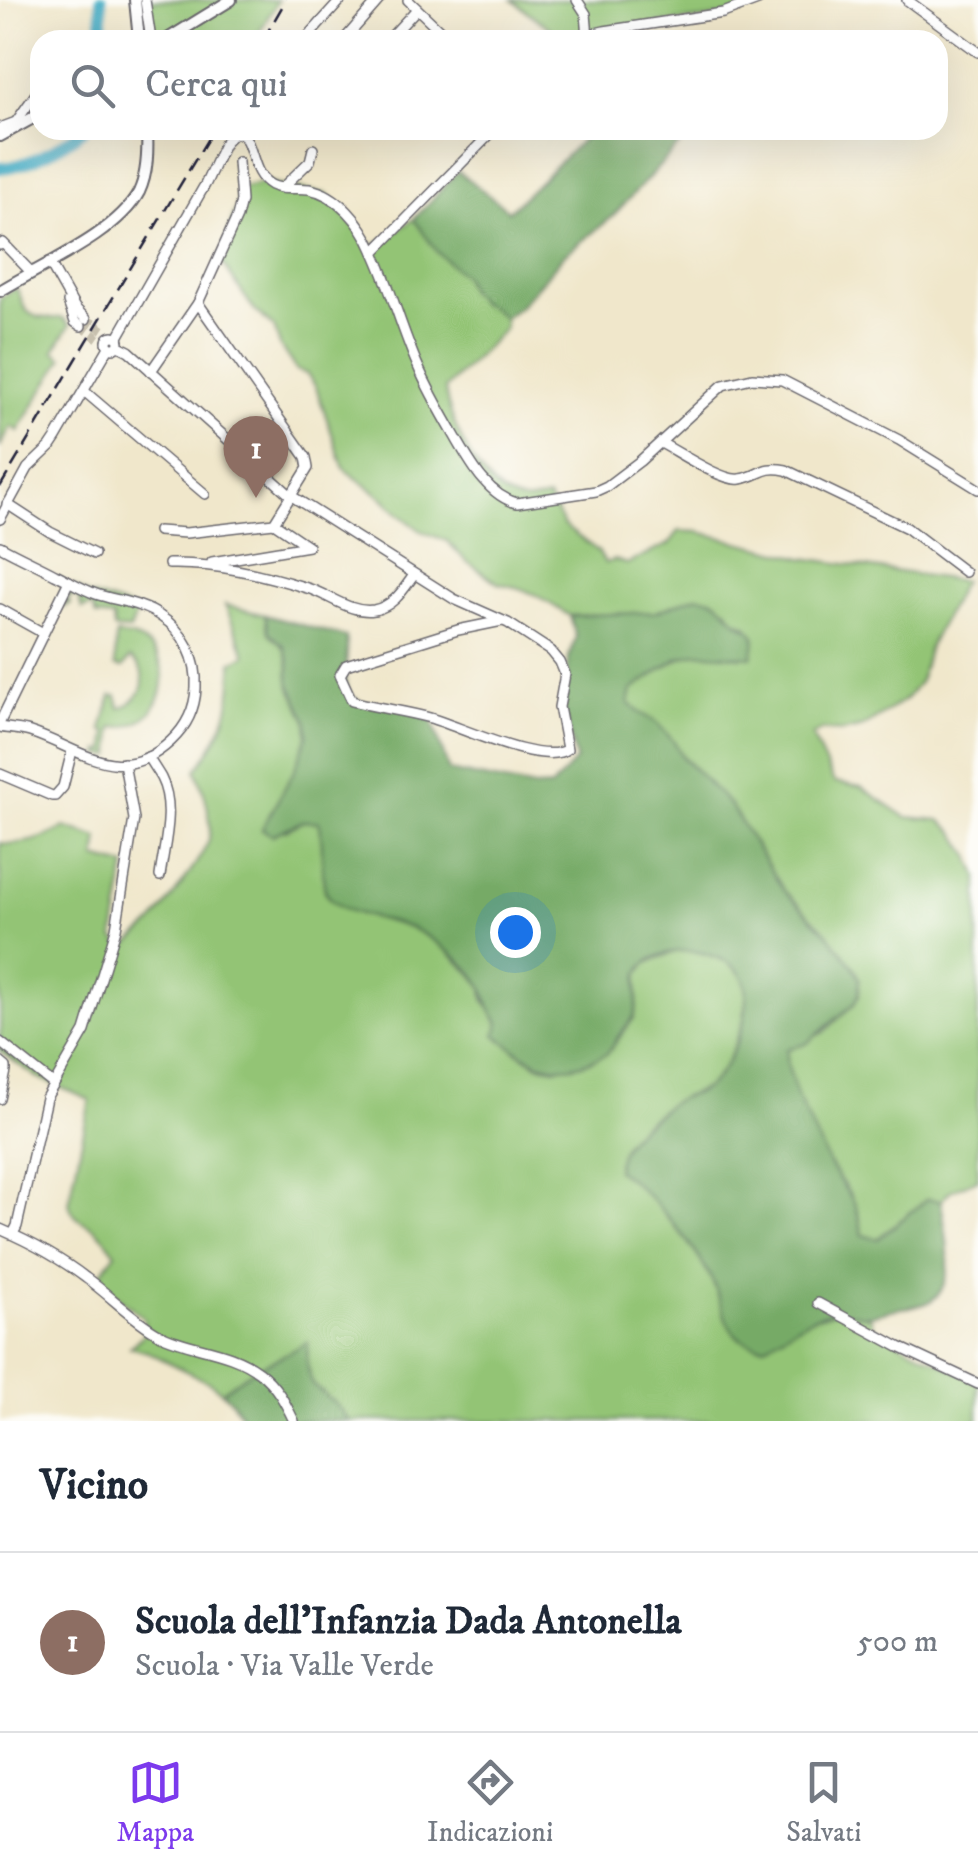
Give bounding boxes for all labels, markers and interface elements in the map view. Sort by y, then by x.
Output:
search box [30,30,948,140]
icon: search [65,58,120,113]
text: Cerca qui [145,61,288,109]
pin: 1 [224,416,288,498]
your location [490,907,541,958]
text: Vicino [40,1460,148,1512]
text: Scuola dell'Infanzia Dada Antonella [135,1598,682,1646]
text: 1 [67,1622,78,1662]
text: 500 m [857,1622,938,1662]
text: Scuola · Via Valle Verde [135,1646,434,1686]
tab: Mappa [117,1755,194,1850]
tab: Indicazioni [427,1755,553,1850]
tab: Salvati [786,1755,861,1850]

